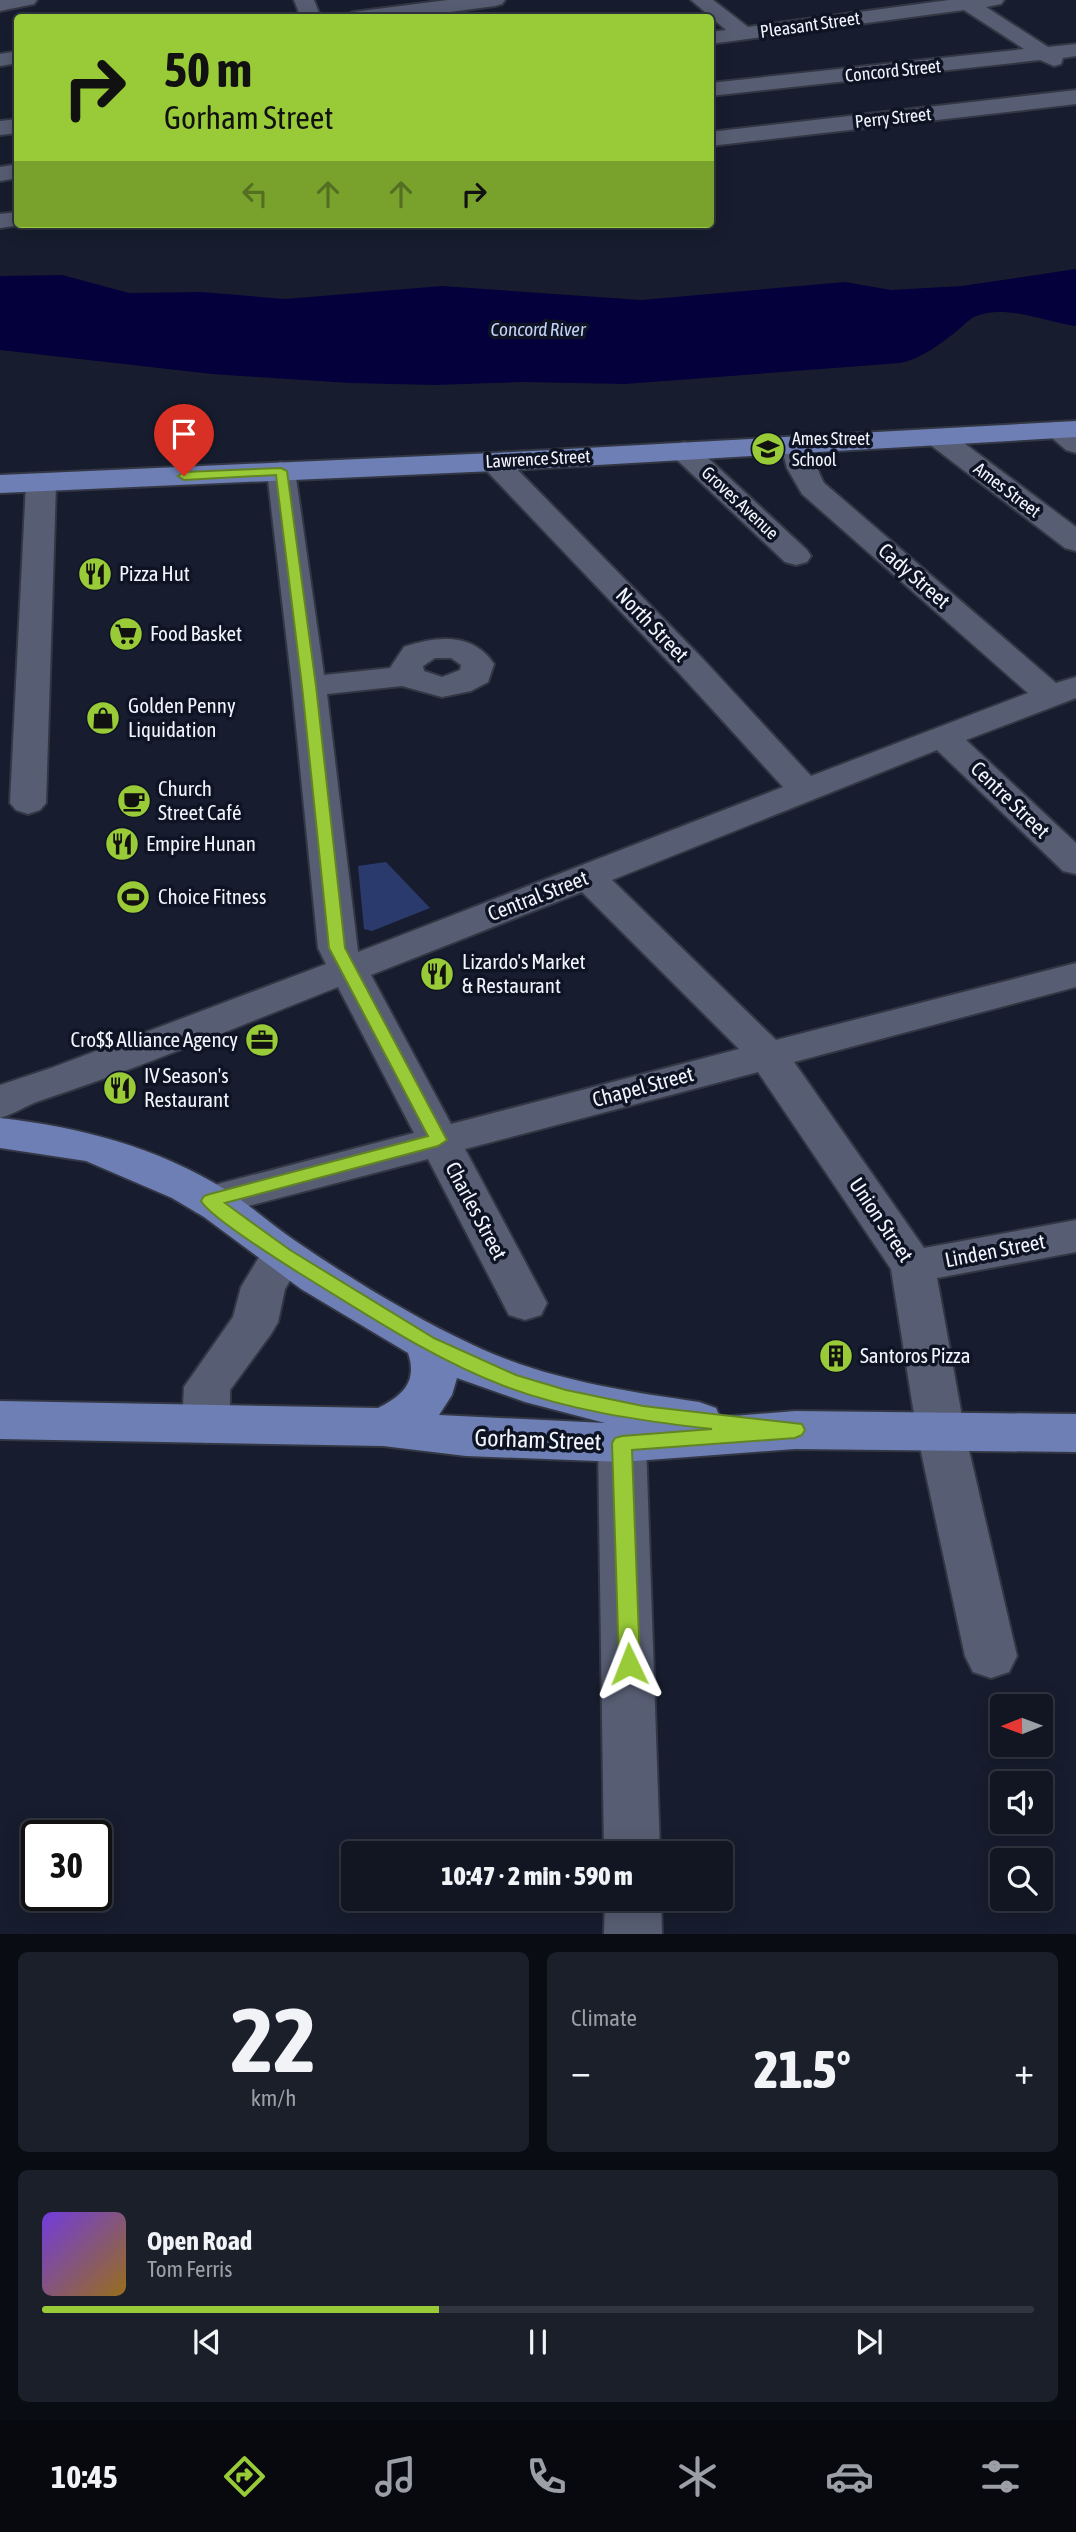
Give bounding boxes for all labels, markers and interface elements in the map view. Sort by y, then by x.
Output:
street label: Pleasant Street [759,7,861,42]
text: 50 m [164,41,252,97]
icon: right [49,42,140,133]
street label: Concord Street [844,55,942,86]
text: Gorham Street [164,99,333,136]
street label: Perry Street [854,103,932,132]
icon: left [236,175,274,213]
icon: ahead [309,175,347,213]
icon: ahead [382,175,420,213]
icon: right [455,175,493,213]
water label: Concord River [490,318,587,340]
pin [154,404,214,476]
icon: arrive [165,415,203,453]
place label: Ames Street School [792,428,870,470]
school or university icon: Ames Street School [749,430,787,468]
street label: Lawrence Street [485,445,591,472]
street label: Ames Street [970,458,1045,522]
street label: Groves Avenue [698,462,783,543]
street label: Cady Street [874,538,955,613]
restaurant icon: Pizza Hut [76,555,114,593]
place label: Pizza Hut [119,561,190,585]
street label: North Street [612,582,694,666]
supermarket icon: Food Basket [107,615,145,653]
place label: Food Basket [150,621,242,645]
place label: Golden Penny Liquidation [128,693,236,741]
shop icon: Golden Penny Liquidation [84,699,122,737]
street label: Centre Street [966,756,1055,843]
place label: Church Street Café [158,776,242,824]
cafe icon: Church Street Café [115,782,153,820]
restaurant icon: Empire Hunan [103,825,141,863]
place label: Empire Hunan [146,831,256,855]
street label: Central Street [484,865,591,925]
sports icon: Choice Fitness [114,878,152,916]
place label: Choice Fitness [158,884,266,908]
place label: Lizardo's Market & Restaurant [462,949,586,997]
restaurant icon: Lizardo's Market & Restaurant [418,955,456,993]
office icon: Cro$$ Alliance Agency [243,1021,281,1059]
place label: Cro$$ Alliance Agency [71,1027,238,1051]
street label: Chapel Street [590,1061,696,1111]
place label: IV Season's Restaurant [144,1063,229,1111]
restaurant icon: IV Season's Restaurant [101,1069,139,1107]
street label: Charles Street [441,1158,513,1263]
street label: Union Street [845,1173,919,1266]
street label: Linden Street [943,1229,1047,1272]
building icon: Santoros Pizza [817,1337,855,1375]
place label: Santoros Pizza [860,1343,970,1367]
street label: Gorham Street [474,1424,602,1455]
position arrow [592,1627,666,1701]
north arrow [990,1694,1054,1757]
map controls [990,1694,1053,1911]
button: sound [990,1771,1053,1834]
speed limit sign: 30 [21,1820,112,1911]
button: search [990,1848,1053,1911]
text: 10:47 · 2 min · 590 m [441,1861,633,1891]
text: 22 [231,1987,316,2091]
text: Climate [571,2005,637,2031]
text: 21.5° [754,2039,851,2099]
text: − [571,2049,591,2092]
text: + [1014,2049,1034,2092]
text: km/h [251,2085,296,2111]
text: Open Road [147,2226,252,2256]
text: Tom Ferris [147,2256,232,2282]
icon: previous [188,2323,226,2361]
icon: pause [519,2323,557,2361]
icon: next [850,2323,888,2361]
icon: directions [220,2452,269,2501]
icon: music [371,2452,420,2501]
icon: phone [522,2452,571,2501]
icon: climate [673,2452,722,2501]
icon: car [825,2452,874,2501]
icon: filters [976,2452,1025,2501]
text: 10:45 [51,2458,118,2495]

